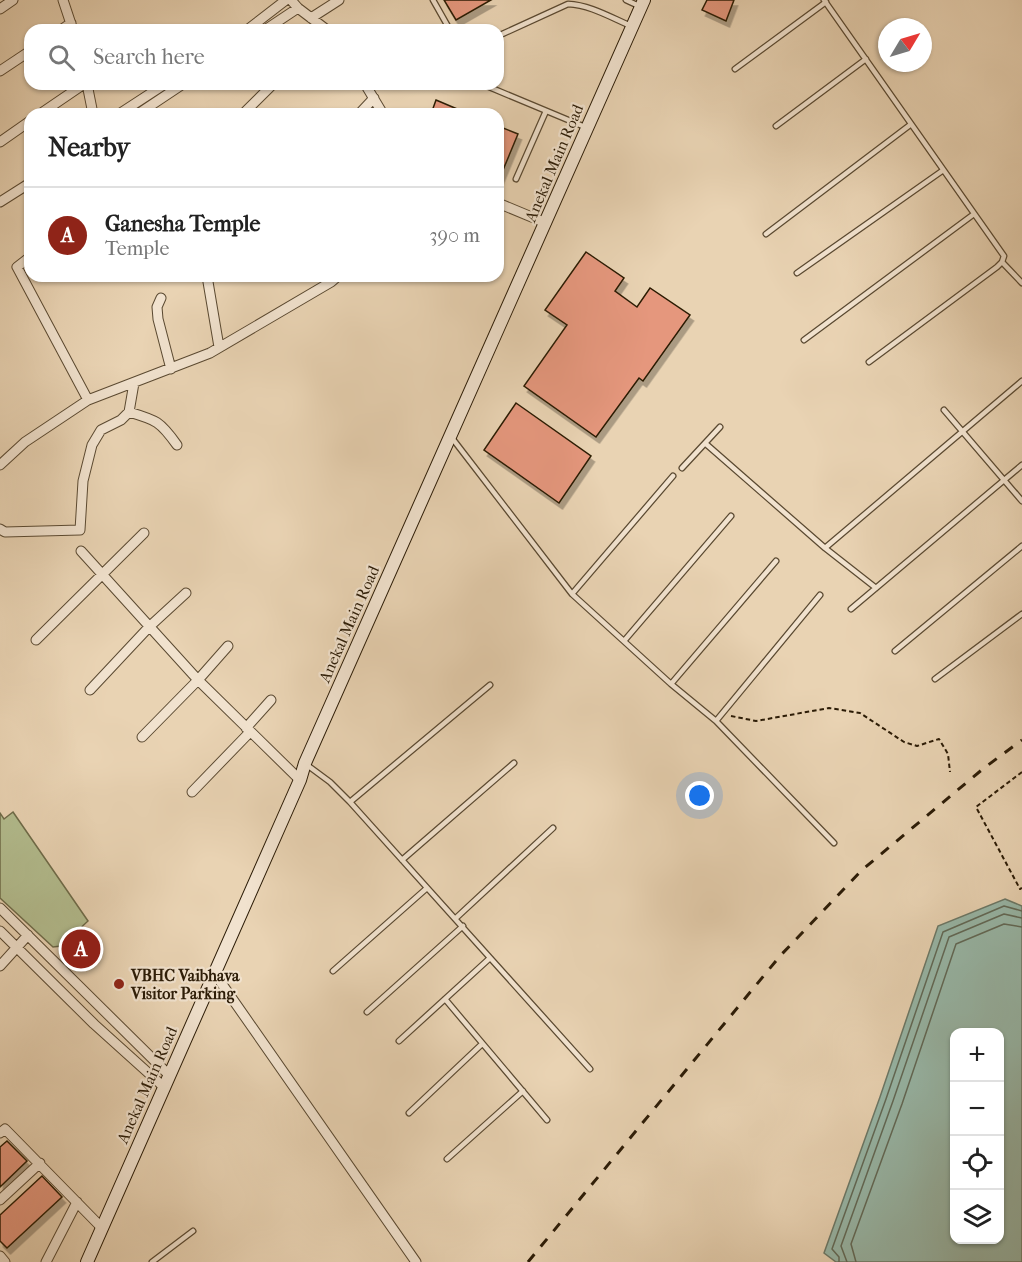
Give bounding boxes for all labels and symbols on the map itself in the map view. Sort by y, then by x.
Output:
north arrow [878,18,932,72]
street label: Anekal Main Road [520,101,587,226]
street label: Anekal Main Road [314,562,383,686]
your location [685,781,714,810]
pin: A [62,926,100,972]
place label: VBHC Vaibhava Visitor Parking [130,966,240,1004]
marker: VBHC Vaibhava Visitor Parking [112,977,126,991]
street label: Anekal Main Road [112,1023,181,1147]

